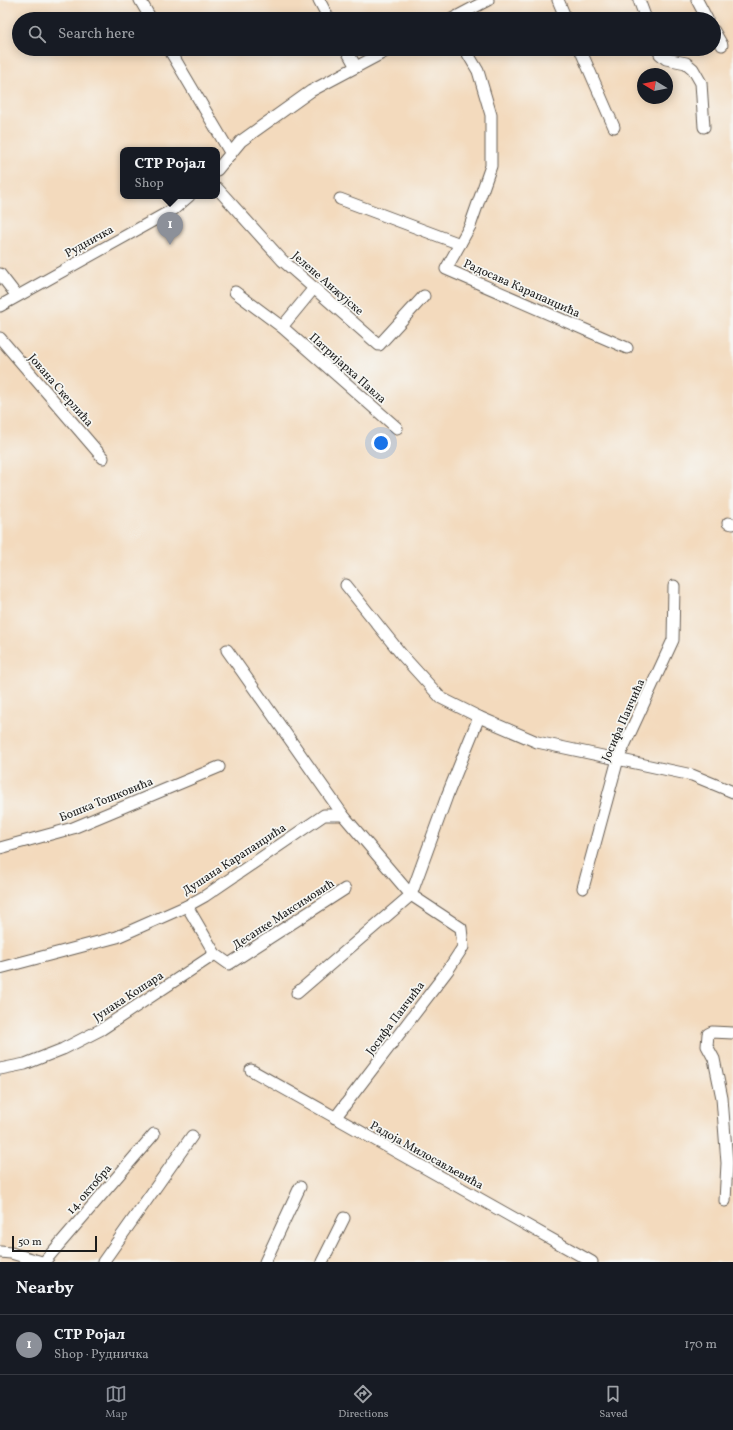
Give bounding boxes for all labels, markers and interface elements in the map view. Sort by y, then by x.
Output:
search box [12,12,721,56]
icon: search [26,23,48,45]
text: Search here [58,24,135,45]
north arrow [637,68,673,104]
popup [120,147,220,199]
text: СТР Ројал [134,154,206,175]
text: Shop [134,175,164,193]
pin: 1 [157,212,183,245]
street label: Рудничка [62,222,117,262]
street label: Јелене Анжујске [288,248,367,319]
street label: Радосава Карапанџића [461,256,583,322]
street label: Патријарха Павла [305,330,389,408]
street label: Јована Скерлића [24,351,96,431]
your location [371,433,391,453]
street label: Јосифа Панчића [599,677,649,764]
street label: Бошка Тошковића [57,774,156,826]
street label: Душана Карапанџића [180,820,290,899]
street label: Десанке Максимовић [229,876,338,954]
street label: Јунака Кошара [90,968,167,1026]
street label: Јосифа Панчића [363,978,429,1059]
street label: Радоја Милосављевића [367,1118,486,1194]
street label: 14. октобра [64,1161,116,1218]
scale bar [12,1234,97,1253]
text: 50 m [18,1235,42,1250]
text: Nearby [16,1277,74,1300]
text: СТР Ројал [54,1325,125,1346]
text: 1 [26,1336,32,1354]
text: 170 m [684,1336,717,1354]
text: Shop · Рудничка [54,1346,149,1364]
tab: Map [105,1383,127,1422]
tab: Directions [338,1383,389,1422]
tab: Saved [599,1383,628,1422]

